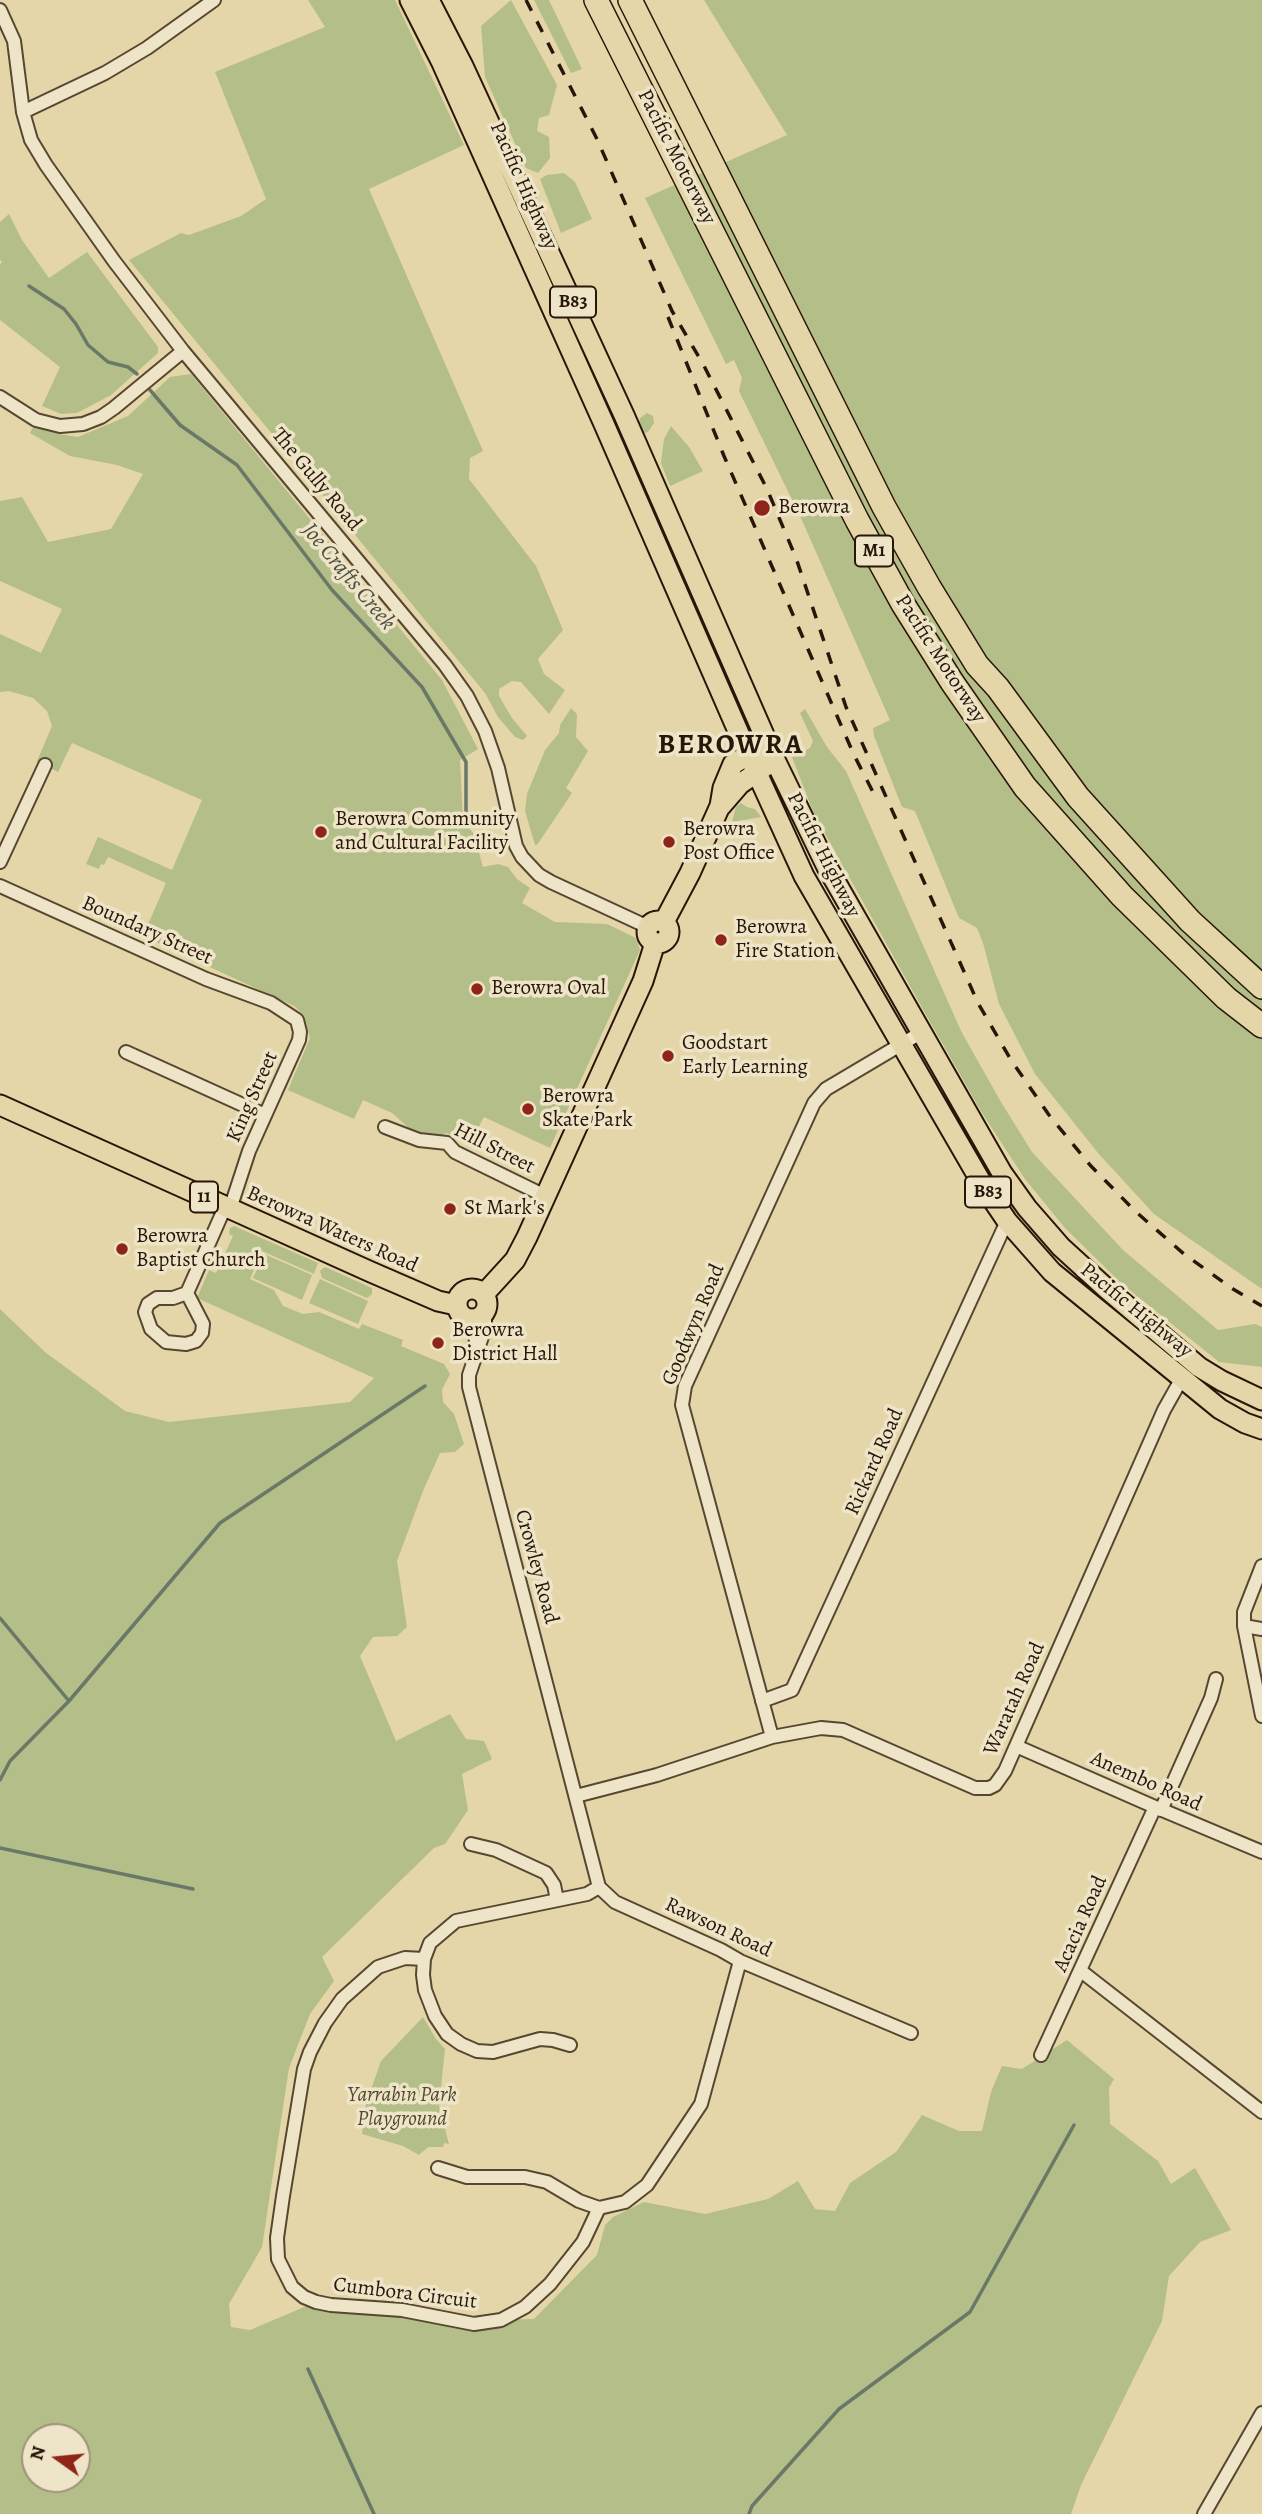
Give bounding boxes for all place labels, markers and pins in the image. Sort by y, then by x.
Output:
place label: Berowra [778,495,850,521]
marker: Berowra [752,498,772,518]
place label: Berowra Community and Cultural Facility [335,807,514,857]
place label: Berowra Post Office [683,817,775,867]
marker: Berowra Community and Cultural Facility [313,824,329,840]
marker: Berowra Post Office [661,834,677,850]
place label: Berowra Fire Station [735,915,835,965]
marker: Berowra Fire Station [713,932,729,948]
place label: Berowra Oval [491,976,606,1002]
marker: Berowra Oval [469,981,485,997]
place label: Goodstart Early Learning [682,1031,808,1081]
marker: Goodstart Early Learning [660,1048,676,1064]
place label: Berowra Skate Park [542,1084,633,1134]
marker: Berowra Skate Park [520,1101,536,1117]
place label: St Mark's [464,1196,545,1222]
marker: St Mark's [442,1201,458,1217]
place label: Berowra Baptist Church [136,1224,265,1274]
marker: Berowra Baptist Church [114,1241,130,1257]
place label: Berowra District Hall [452,1318,557,1368]
marker: Berowra District Hall [430,1335,446,1351]

